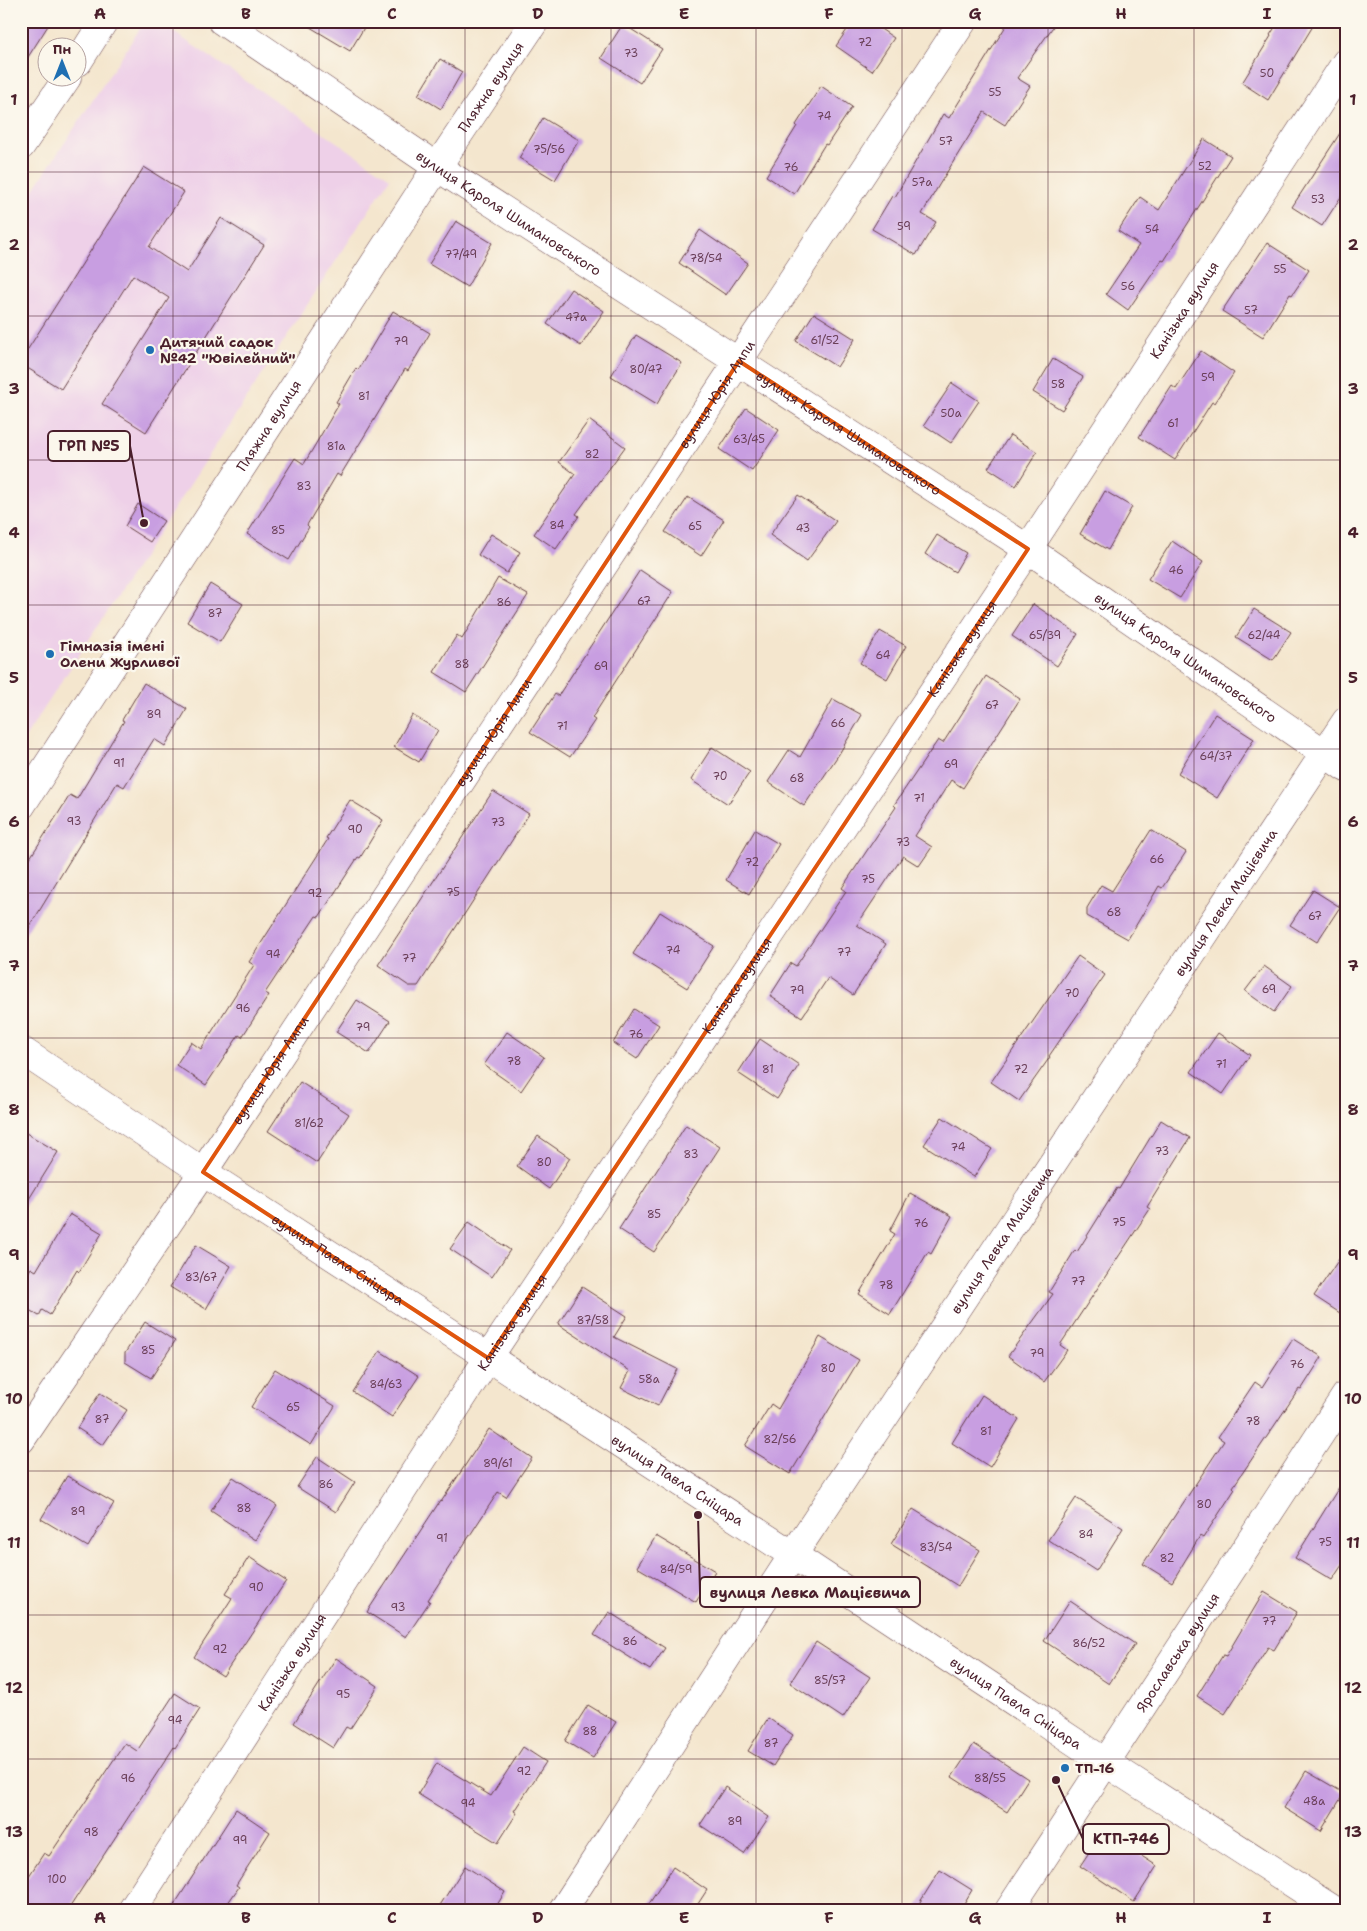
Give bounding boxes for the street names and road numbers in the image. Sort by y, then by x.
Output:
street label: Пляжна вулиця [454,38,528,136]
street label: вулиця Кароля Шимановського [412,146,605,280]
street label: Канізька вулиця [1146,258,1222,362]
street label: вулиця Юрія Липи [674,337,759,452]
street label: вулиця Кароля Шимановського [752,367,945,500]
street label: Пляжна вулиця [232,376,305,475]
street label: вулиця Кароля Шимановського [1091,589,1280,727]
street label: Канізька вулиця [923,596,1000,700]
street label: вулиця Юрія Липи [451,675,536,790]
street label: вулиця Левка Мацієвича [1170,825,1281,980]
street label: Канізька вулиця [698,933,776,1037]
street label: вулиця Юрія Липи [228,1012,313,1128]
street label: вулиця Левка Мацієвича [947,1163,1057,1317]
street label: вулиця Павла Сніцара [268,1210,408,1309]
street label: Канізька вулиця [473,1270,551,1374]
street label: вулиця Павла Сніцара [608,1431,748,1530]
street label: Ярославська вулиця [1132,1589,1223,1715]
street label: Канізька вулиця [254,1610,330,1714]
street label: вулиця Павла Сніцара [947,1653,1085,1753]

